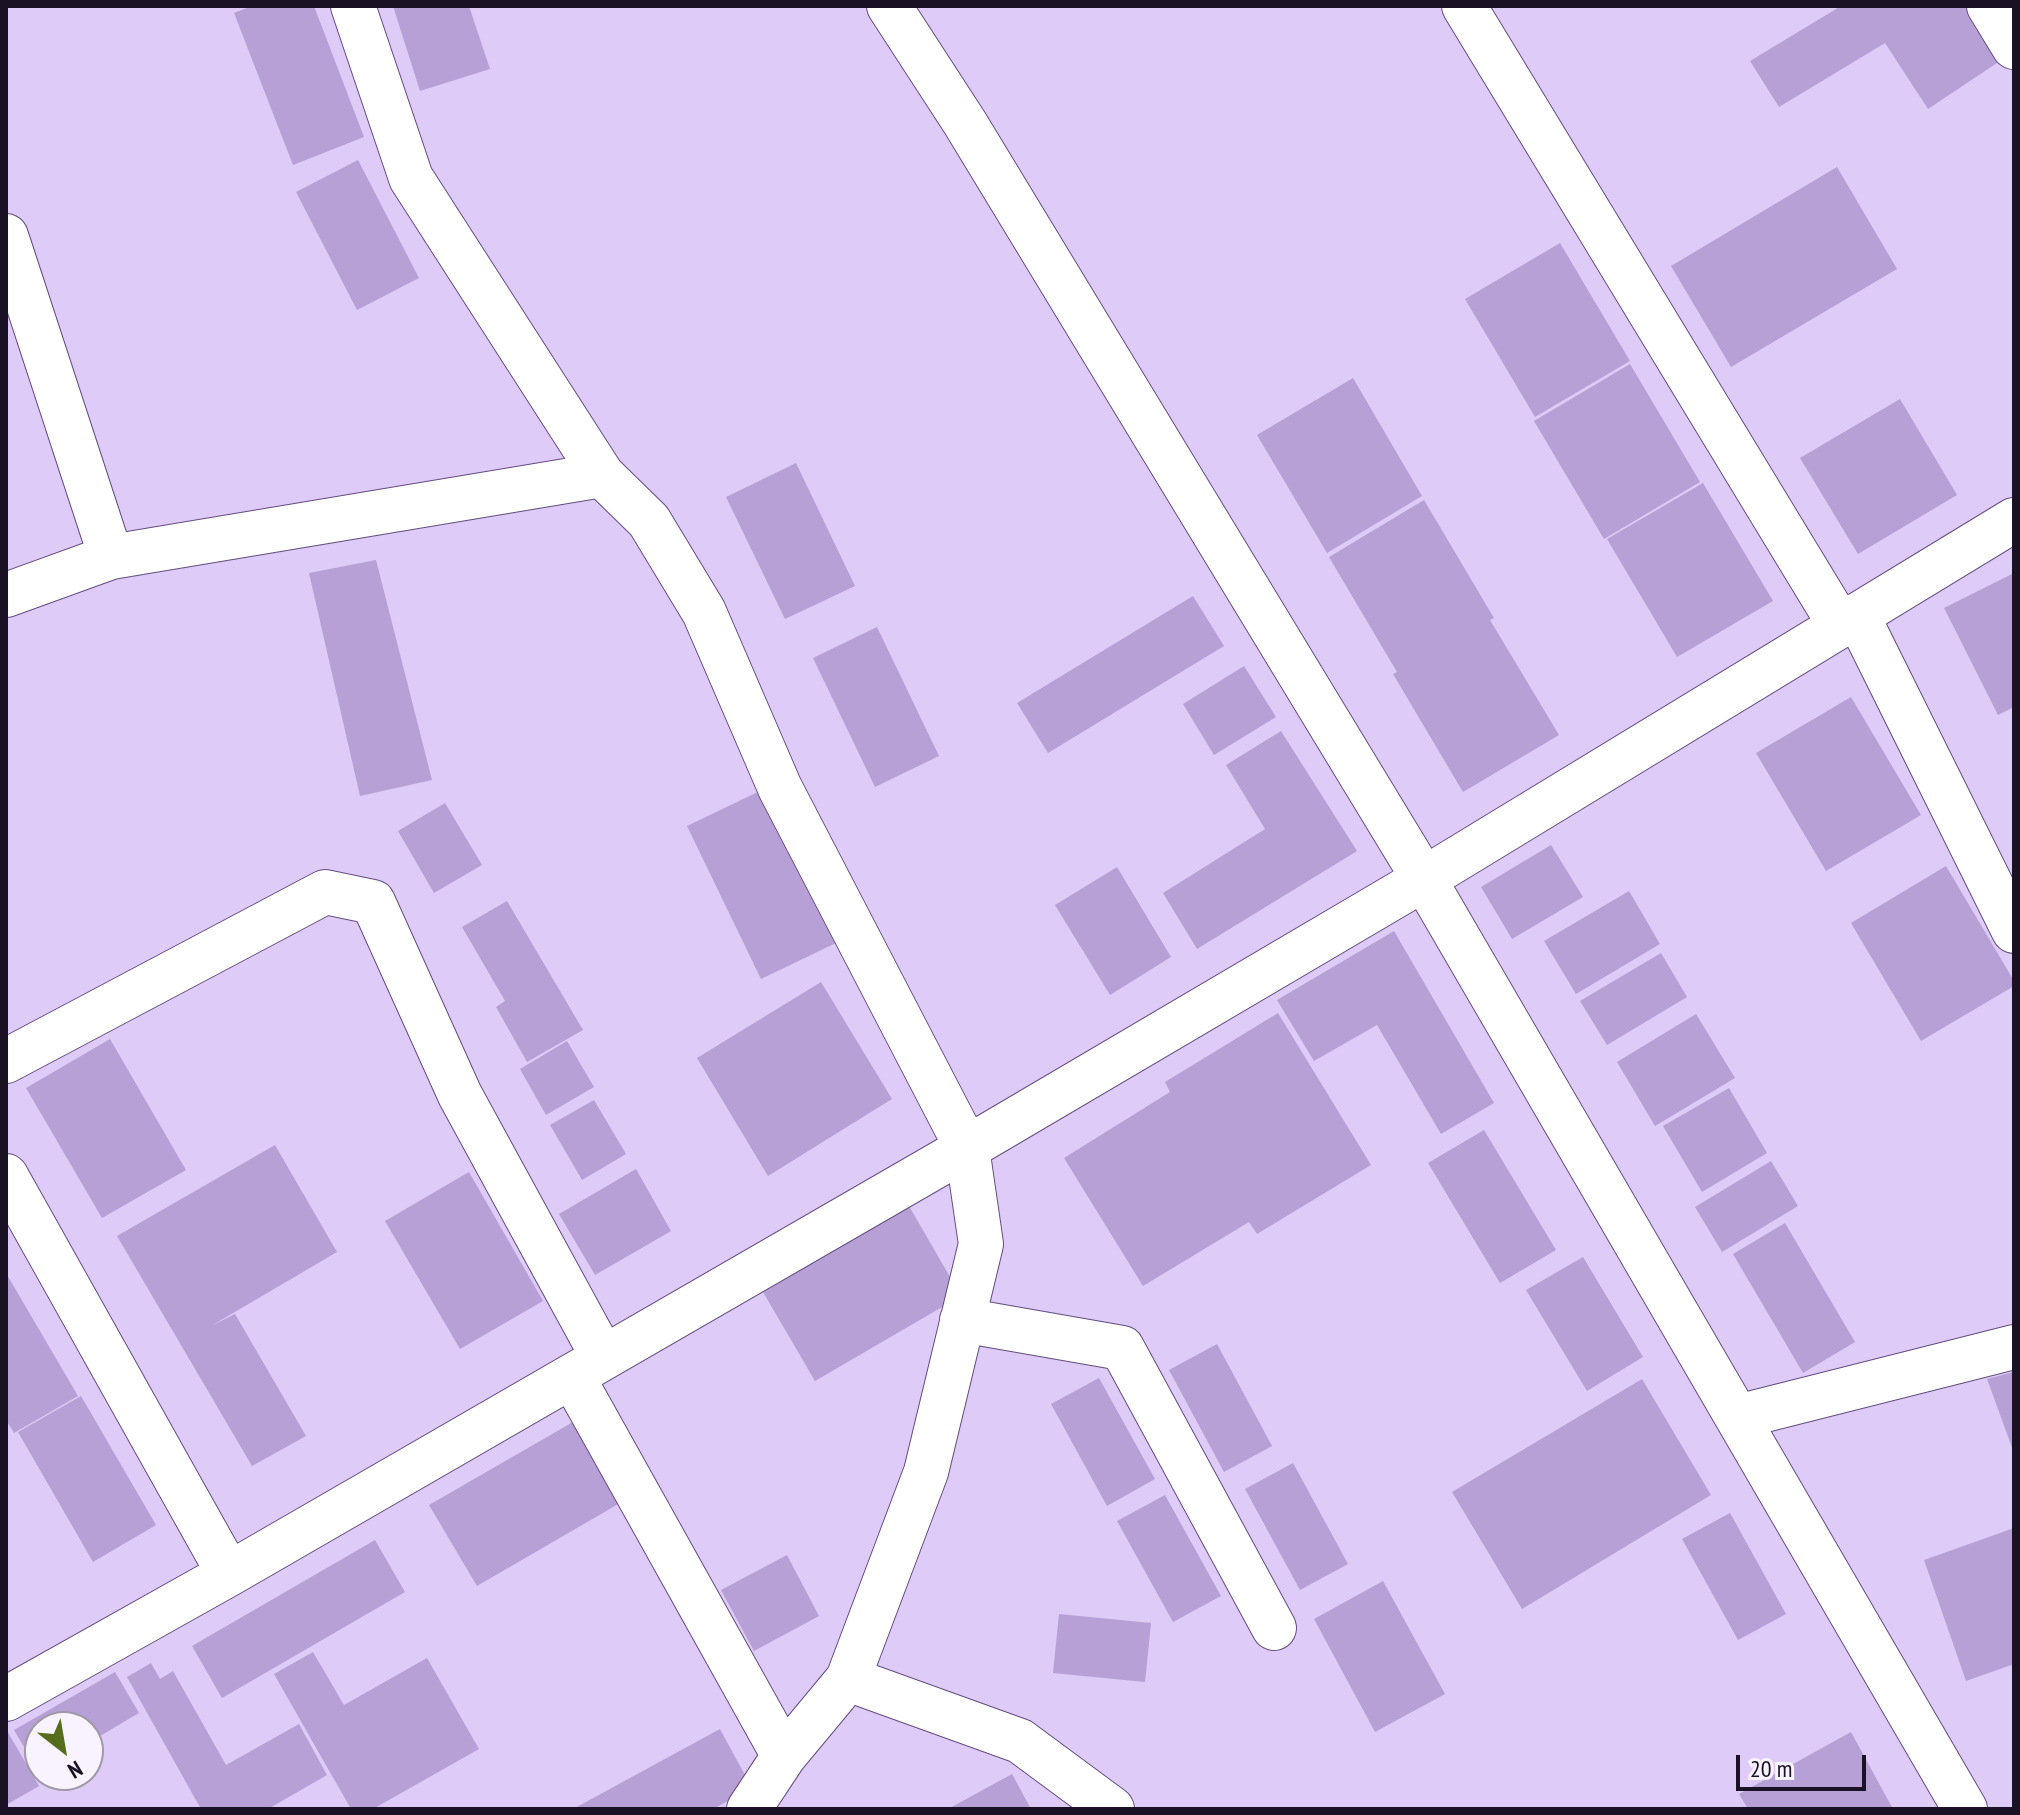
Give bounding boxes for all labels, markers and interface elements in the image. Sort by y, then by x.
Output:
north arrow [24,1711,104,1791]
scale bar [1740,1739,1870,1789]
text: 20 m [1750,1753,1792,1784]
text: N [63,1755,88,1785]

